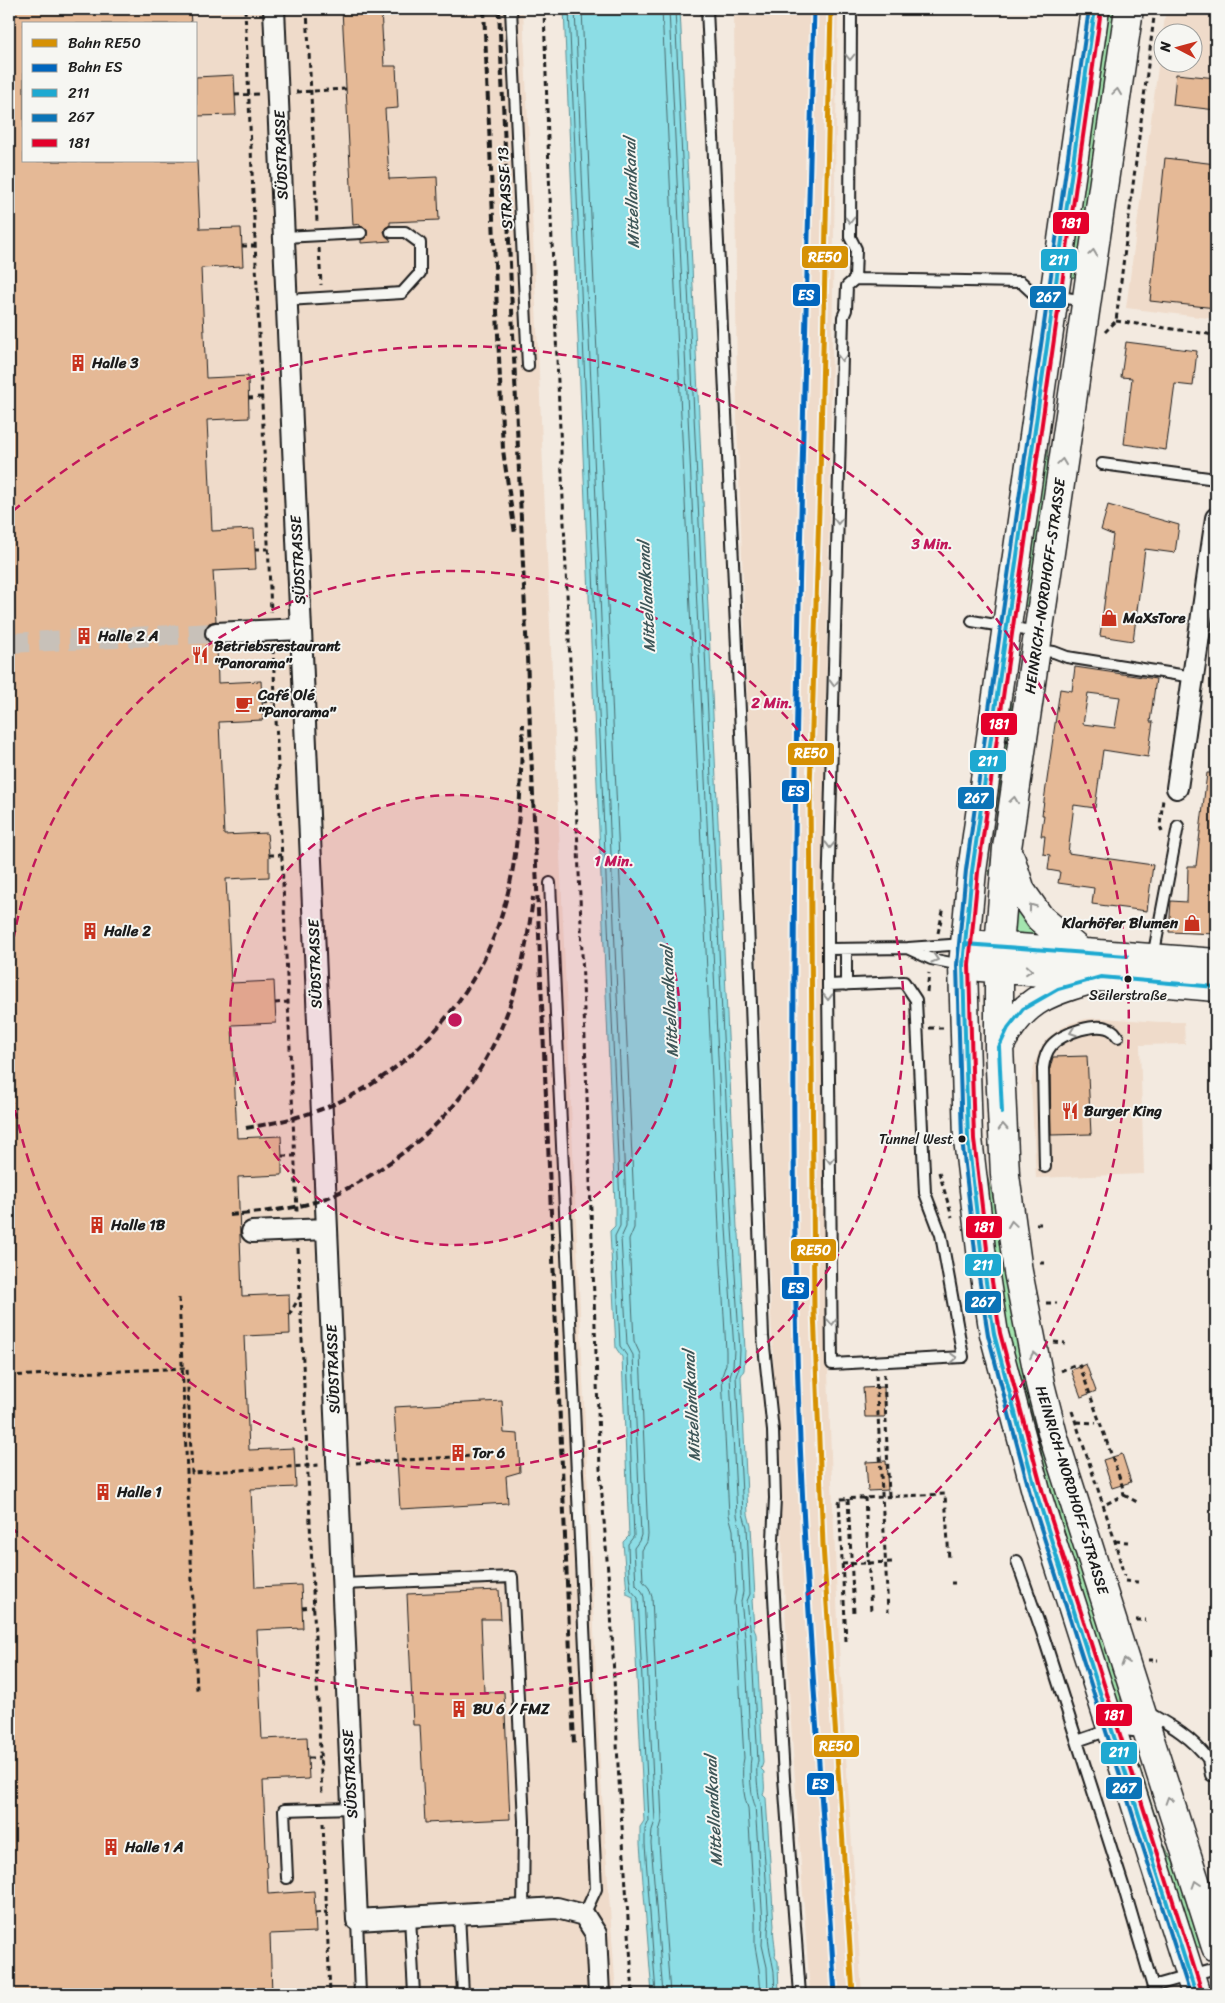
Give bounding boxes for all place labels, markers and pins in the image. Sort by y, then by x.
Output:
place label: Halle 3 [91,350,139,376]
building icon: Halle 3 [68,353,88,373]
place label: MaXsTore [1122,605,1186,631]
shop icon: MaXsTore [1099,608,1119,628]
place label: Halle 2 A [97,623,159,649]
building icon: Halle 2 A [74,626,94,646]
place label: Betriebsrestaurant "Panorama" [214,633,341,676]
restaurant icon: Betriebsrestaurant "Panorama" [190,645,210,665]
place label: Café Olé "Panorama" [257,682,337,725]
cafe icon: Café Olé "Panorama" [234,694,254,714]
place label: Klarhöfer Blumen [1061,910,1179,936]
shop icon: Klarhöfer Blumen [1182,913,1202,933]
place label: Halle 2 [103,918,151,944]
building icon: Halle 2 [80,921,100,941]
marker: Seilerstraße [1123,974,1133,984]
place label: Seilerstraße [1089,983,1167,1008]
centre of rings [446,1011,464,1029]
place label: Burger King [1084,1098,1162,1124]
restaurant icon: Burger King [1060,1101,1080,1121]
place label: Tunnel West [879,1127,953,1152]
marker: Tunnel West [957,1134,967,1144]
place label: Halle 1B [110,1212,166,1238]
building icon: Halle 1B [87,1215,107,1235]
place label: Tor 6 [472,1440,506,1466]
building icon: Tor 6 [448,1443,468,1463]
place label: Halle 1 [116,1479,162,1505]
building icon: Halle 1 [93,1482,113,1502]
place label: BU 6 / FMZ [473,1696,550,1722]
building icon: BU 6 / FMZ [449,1699,469,1719]
place label: Halle 1 A [124,1834,184,1860]
building icon: Halle 1 A [101,1837,121,1857]

